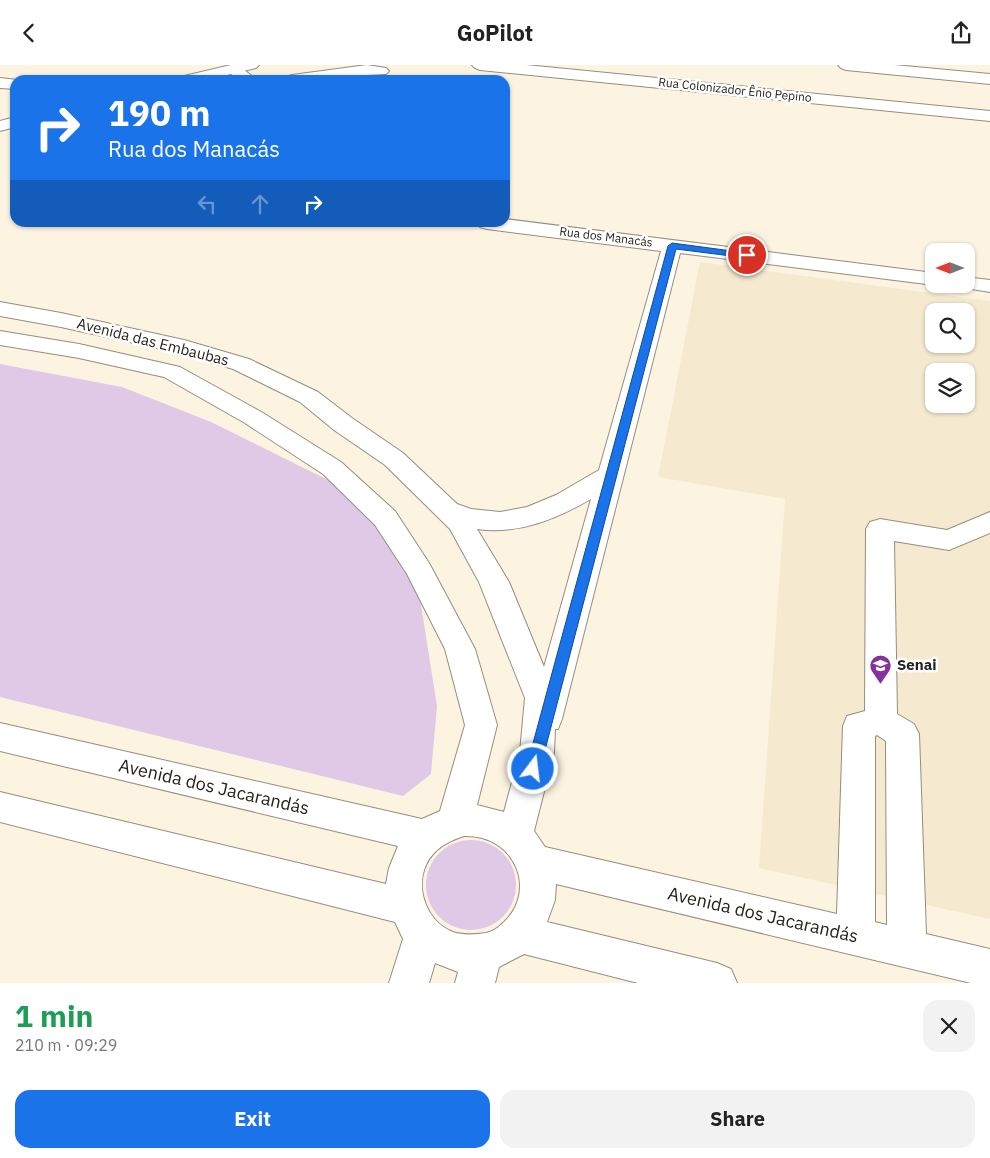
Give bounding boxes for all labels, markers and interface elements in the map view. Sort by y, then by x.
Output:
text: GoPilot [457,18,533,47]
icon: back [15,19,43,47]
icon: share [947,19,975,47]
street label: Rua Colonizador Ênio Pepino [658,74,813,105]
text: 190 m [108,90,211,136]
icon: right [25,95,90,160]
text: Rua dos Manacás [108,134,280,163]
icon: left [193,190,221,218]
icon: ahead [246,190,274,218]
icon: right [299,190,327,218]
street label: Rua dos Manacás [559,223,654,250]
pin [726,234,768,276]
icon: arrive [733,241,761,269]
north arrow [925,243,975,293]
map controls [925,243,975,413]
button: search [925,303,975,353]
street label: Avenida das Embaubas [75,313,231,370]
button: layers [925,363,975,413]
school or university icon: Senai [869,653,893,684]
place label: Senai [897,655,937,674]
position arrow [506,742,558,794]
street label: Avenida dos Jacarandás [117,753,312,820]
street label: Avenida dos Jacarandás [666,881,861,948]
text: 1 min [15,996,93,1035]
button: close [923,1000,975,1052]
text: 210 m · 09:29 [15,1035,117,1055]
button: Exit [15,1090,490,1148]
button: Share [500,1090,975,1148]

